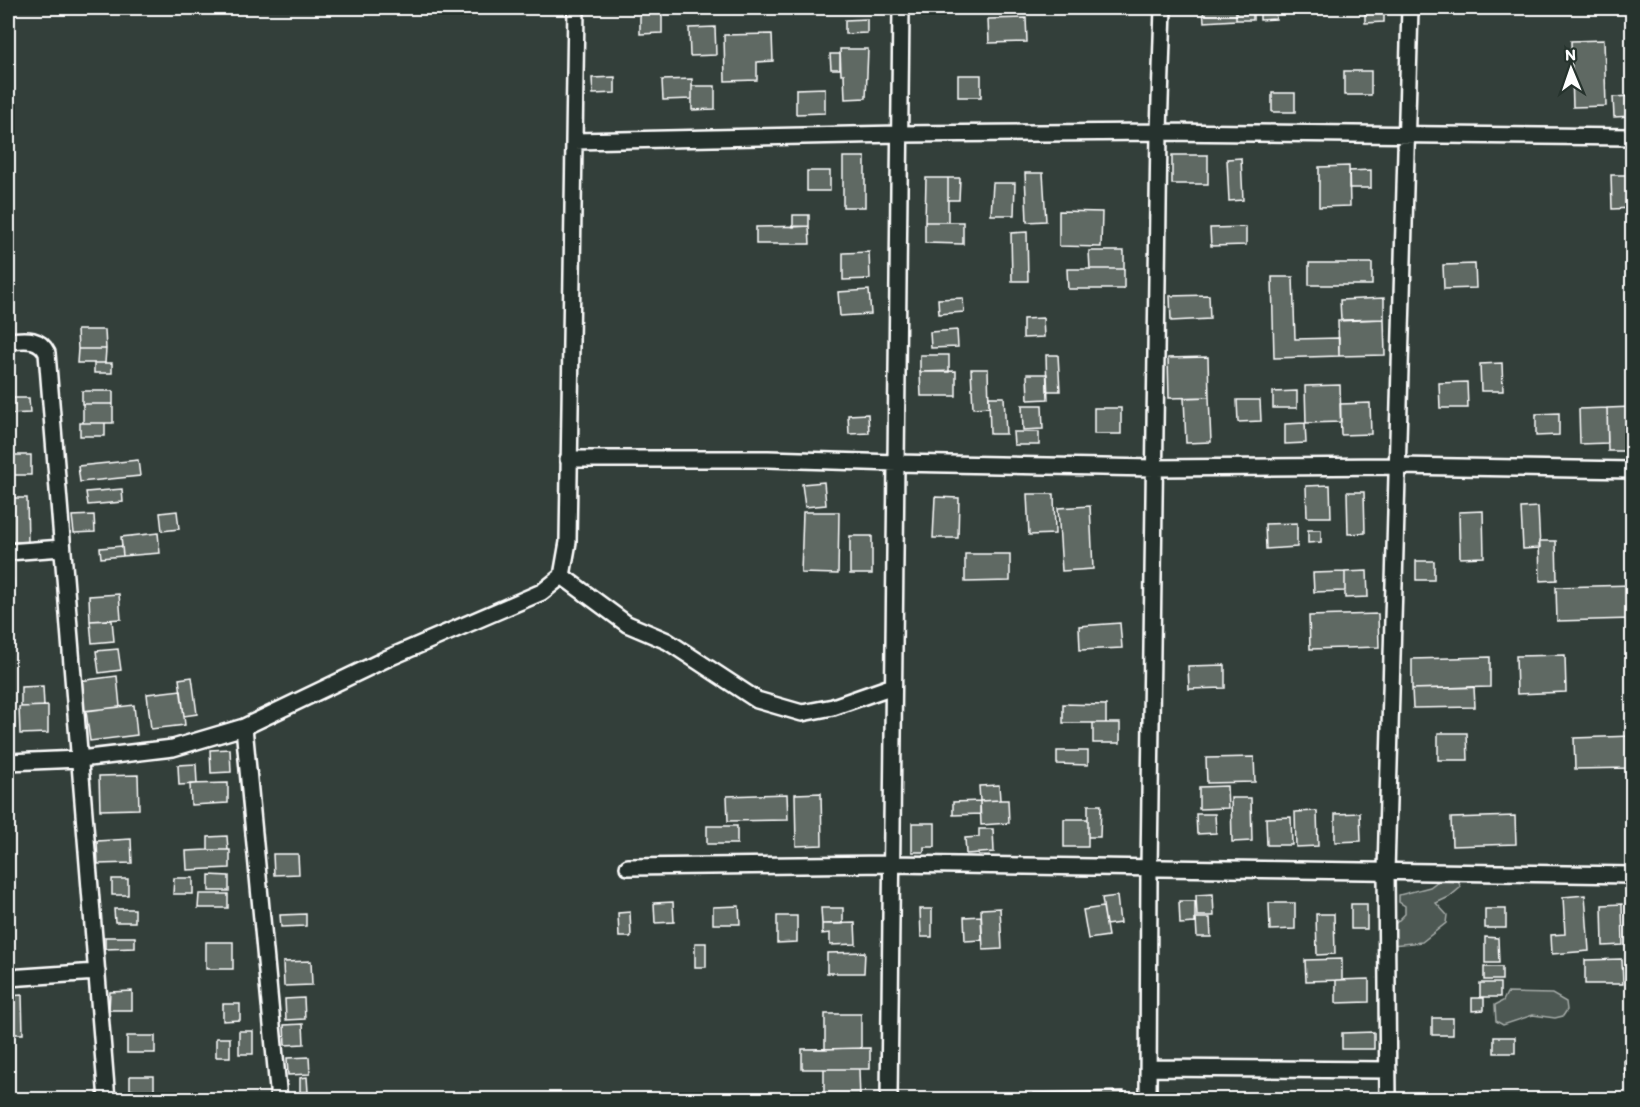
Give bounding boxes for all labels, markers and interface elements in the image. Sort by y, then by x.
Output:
north arrow [1541,39,1601,99]
text: N [1565,45,1576,64]

